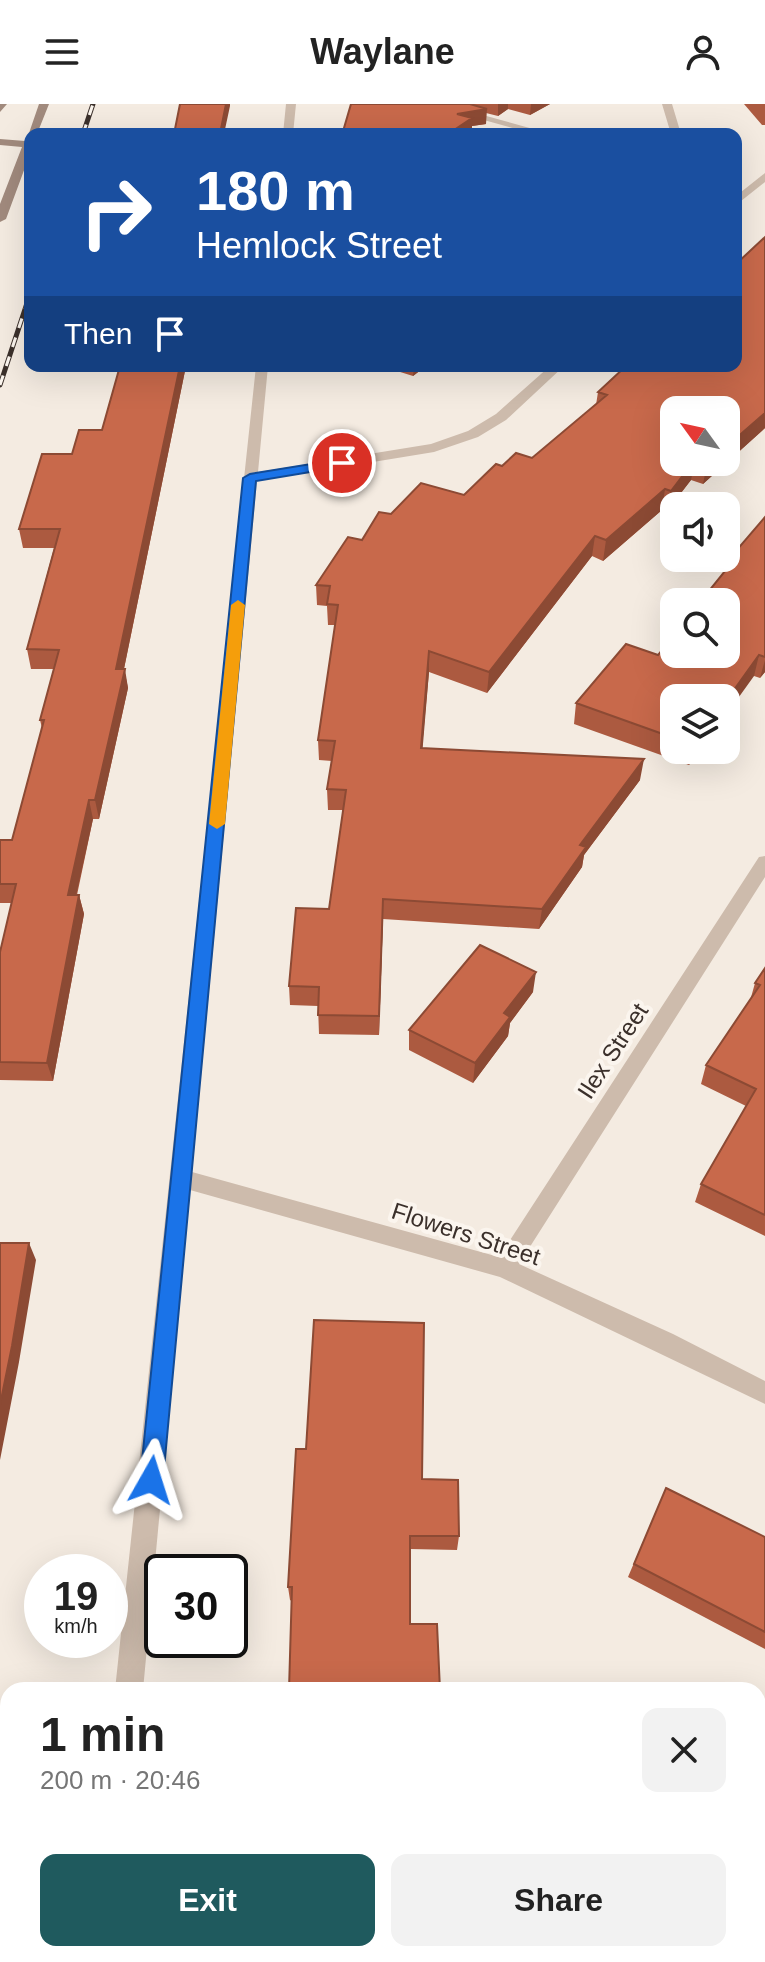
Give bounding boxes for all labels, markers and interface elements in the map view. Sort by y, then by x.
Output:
icon: menu [40,30,84,74]
icon: person [681,30,725,74]
text: Waylane [310,31,455,72]
text: 180 m [196,159,355,222]
icon: right [64,160,168,264]
text: Hemlock Street [196,225,442,266]
icon: arrive [148,312,192,356]
text: Then [64,317,132,350]
north arrow [660,396,740,476]
map controls [660,396,740,764]
pin [308,429,376,497]
icon: arrive [320,441,364,485]
button: sound [660,492,740,572]
button: search [660,588,740,668]
button: layers [660,684,740,764]
street label: Ilex Street [572,998,654,1103]
street label: Flowers Street [388,1197,544,1270]
position arrow [109,1438,193,1522]
speed limit sign: 30 [144,1554,248,1658]
text: 19 [54,1574,98,1618]
text: km/h [54,1615,98,1637]
text: 1 min [40,1708,165,1761]
button: close [642,1708,726,1792]
text: 200 m · 20:46 [40,1765,200,1795]
button: Exit [40,1854,375,1946]
button: Share [391,1854,726,1946]

